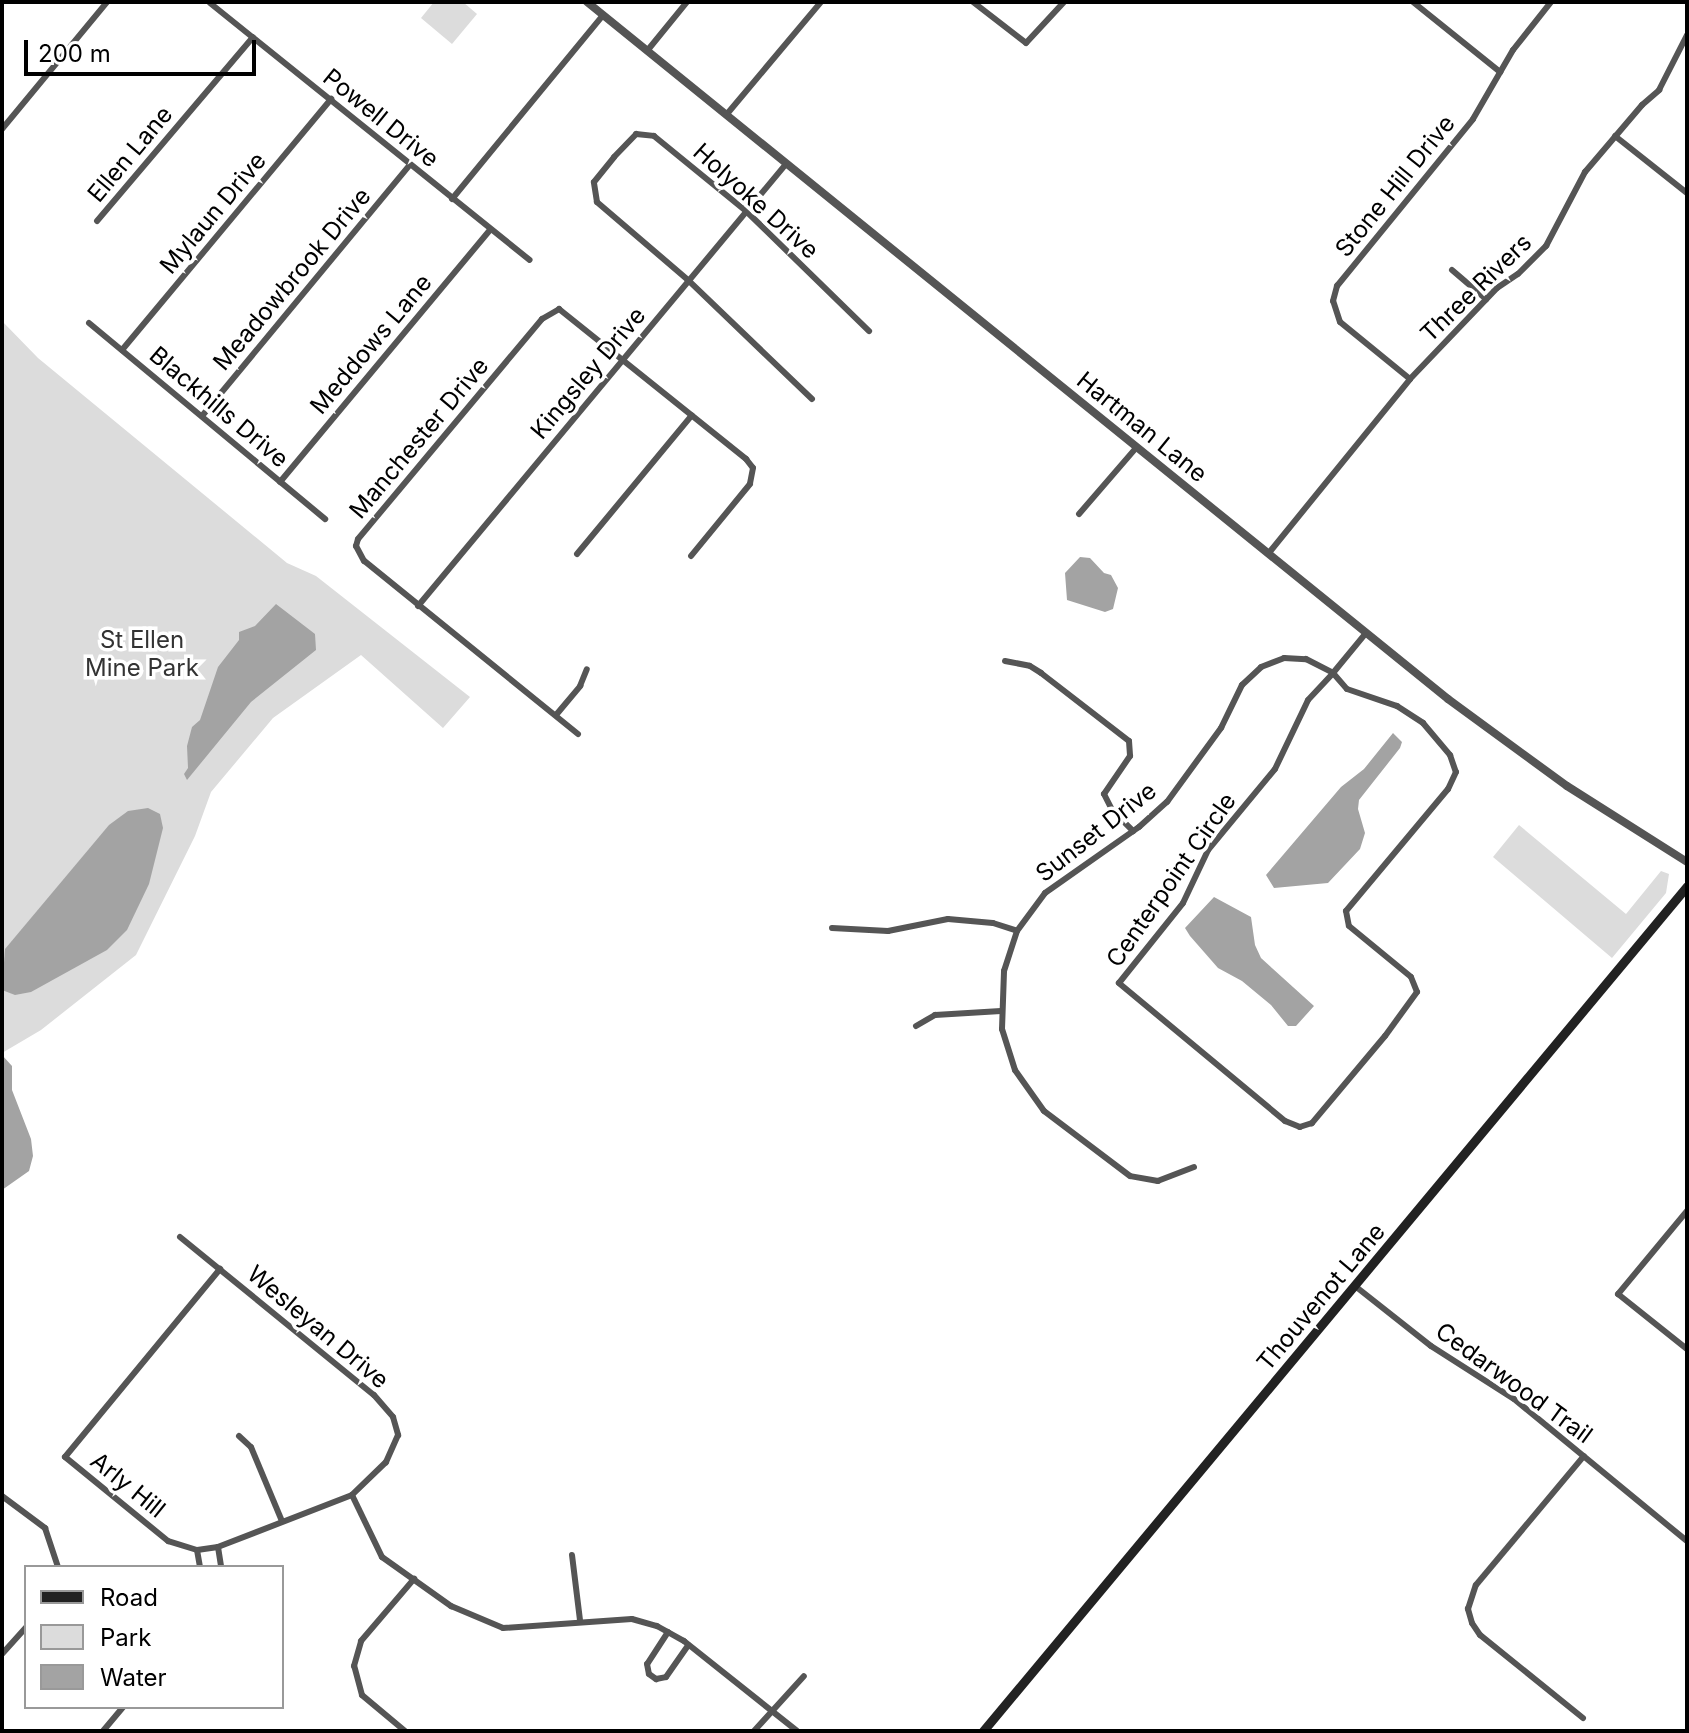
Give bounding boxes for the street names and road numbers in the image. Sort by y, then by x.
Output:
street label: Powell Drive [317,63,445,173]
street label: Ellen Lane [82,100,178,208]
street label: Stone Hill Drive [1329,109,1461,263]
street label: Holyoke Drive [687,137,825,265]
street label: Mylaun Drive [154,147,272,279]
street label: Meadowbrook Drive [207,182,377,376]
street label: Three Rivers [1415,228,1537,348]
street label: Meddows Lane [304,268,438,420]
street label: Kingsley Drive [525,301,651,445]
street label: Blackhills Drive [144,341,294,473]
street label: Manchester Drive [343,352,495,524]
street label: Hartman Lane [1071,366,1213,488]
street label: Sunset Drive [1030,776,1162,888]
street label: Centerpoint Circle [1100,787,1242,973]
street label: Thouvenot Lane [1251,1217,1391,1377]
street label: Wesleyan Drive [241,1259,395,1395]
street label: Cedarwood Trail [1430,1317,1598,1449]
street label: Arly Hill [85,1446,171,1524]

